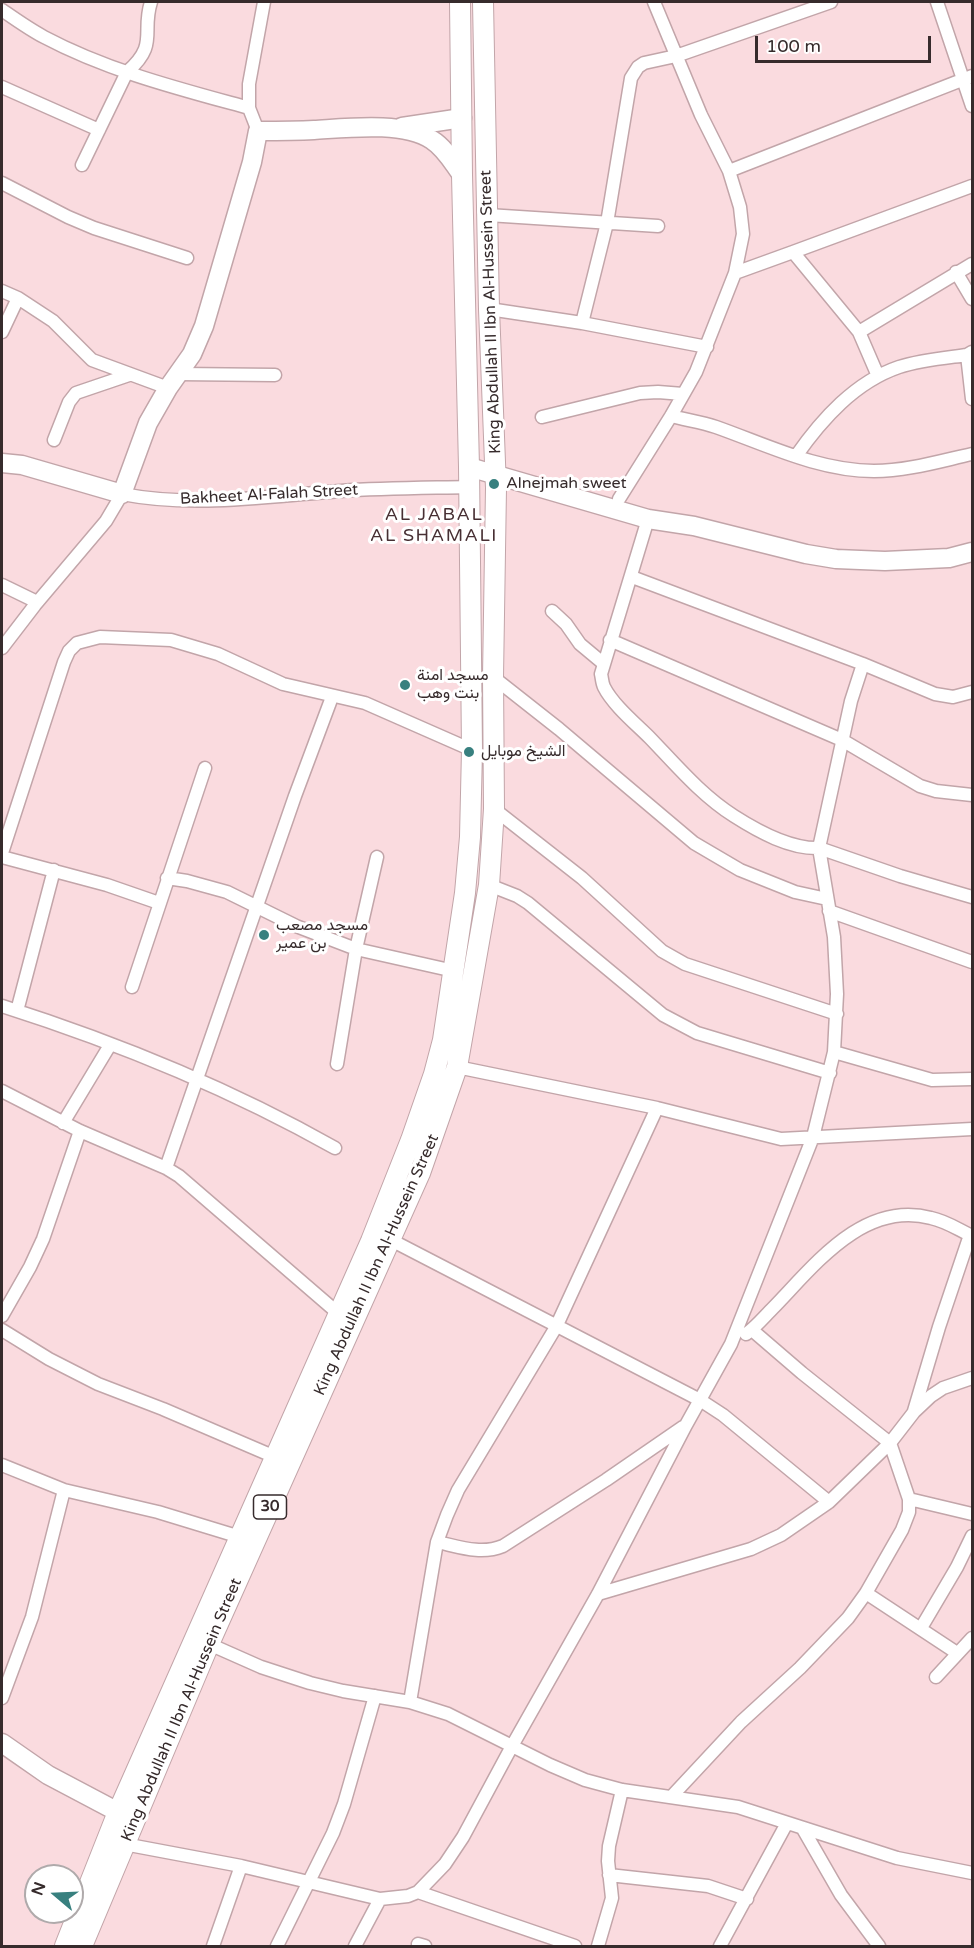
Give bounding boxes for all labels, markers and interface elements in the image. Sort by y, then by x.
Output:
scale bar [758,24,934,62]
text: 100 m [766,35,821,57]
street label: King Abdullah II Ibn Al-Hussein Street [476,170,506,454]
place label: Alnejmah sweet [506,474,627,494]
marker: Alnejmah sweet [487,477,501,491]
street label: Bakheet Al-Falah Street [179,481,359,509]
district label: AL JABAL AL SHAMALI [370,504,498,546]
place label: مسجد امنة بنت وهب [417,666,489,704]
marker: مسجد امنة بنت وهب [398,678,412,692]
place label: الشيخ موبايل [481,742,565,762]
marker: الشيخ موبايل [462,745,476,759]
place label: مسجد مصعب بن عمير [276,916,368,954]
marker: مسجد مصعب بن عمير [257,928,271,942]
street label: King Abdullah II Ibn Al-Hussein Street [310,1131,444,1399]
road number: 30 [254,1495,286,1519]
street label: King Abdullah II Ibn Al-Hussein Street [118,1576,246,1844]
north arrow [24,1864,84,1924]
text: N [27,1879,50,1898]

